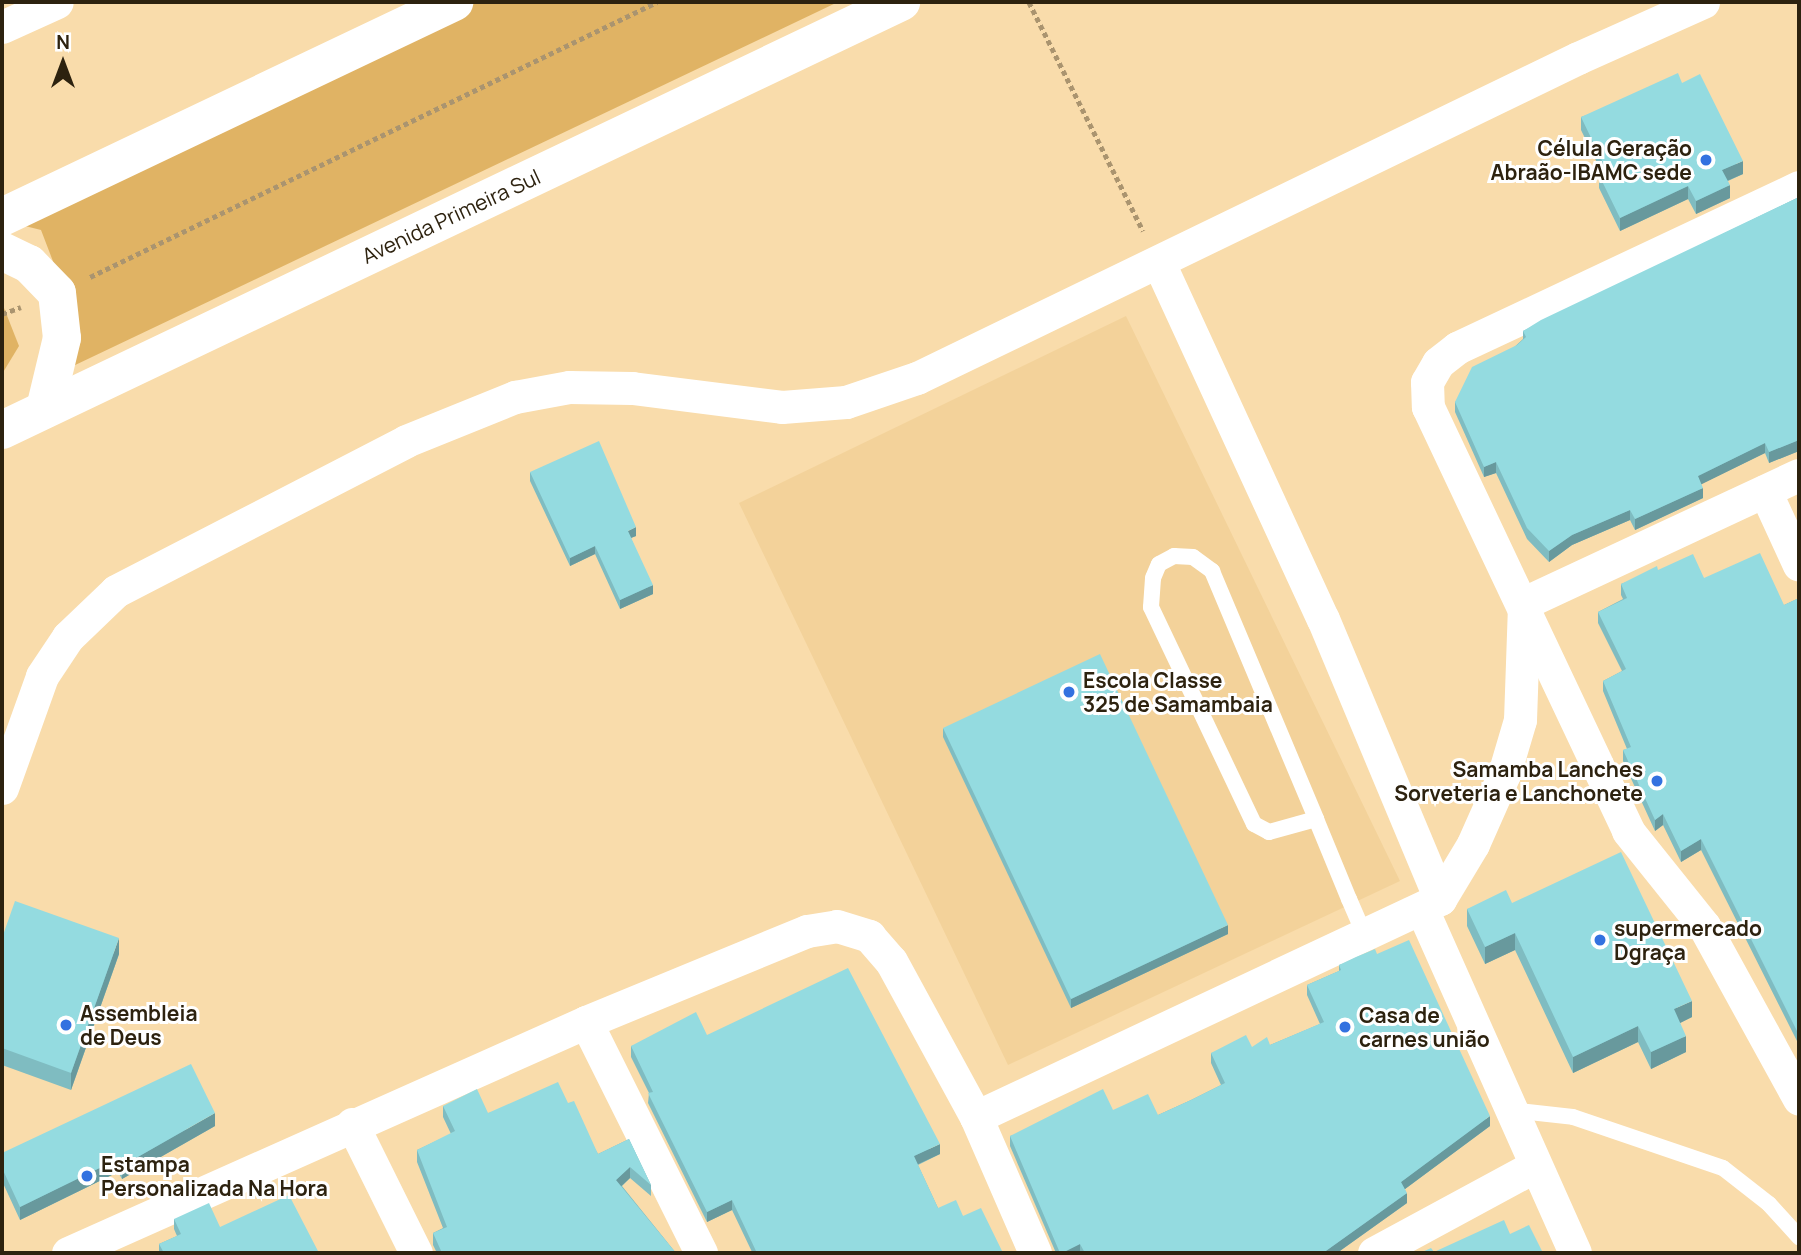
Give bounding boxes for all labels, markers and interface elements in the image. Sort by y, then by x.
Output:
north arrow [28,28,98,98]
text: N [56,29,70,55]
place label: Célula Geração Abraão-IBAMC sede [1490,135,1692,185]
marker: Célula Geração Abraão-IBAMC sede [1698,152,1714,168]
street label: Avenida Primeira Sul [358,164,544,268]
place label: Escola Classe 325 de Samambaia [1083,667,1273,717]
marker: Escola Classe 325 de Samambaia [1061,684,1077,700]
place label: Samamba Lanches Sorveteria e Lanchonete [1394,756,1643,806]
marker: Samamba Lanches Sorveteria e Lanchonete [1649,773,1665,789]
place label: supermercado Dgraça [1614,915,1762,965]
marker: supermercado Dgraça [1592,932,1608,948]
place label: Assembleia de Deus [80,1000,197,1050]
place label: Casa de carnes união [1359,1002,1490,1052]
marker: Assembleia de Deus [58,1017,74,1033]
marker: Casa de carnes união [1337,1019,1353,1035]
place label: Estampa Personalizada Na Hora [101,1151,328,1201]
marker: Estampa Personalizada Na Hora [79,1168,95,1184]

